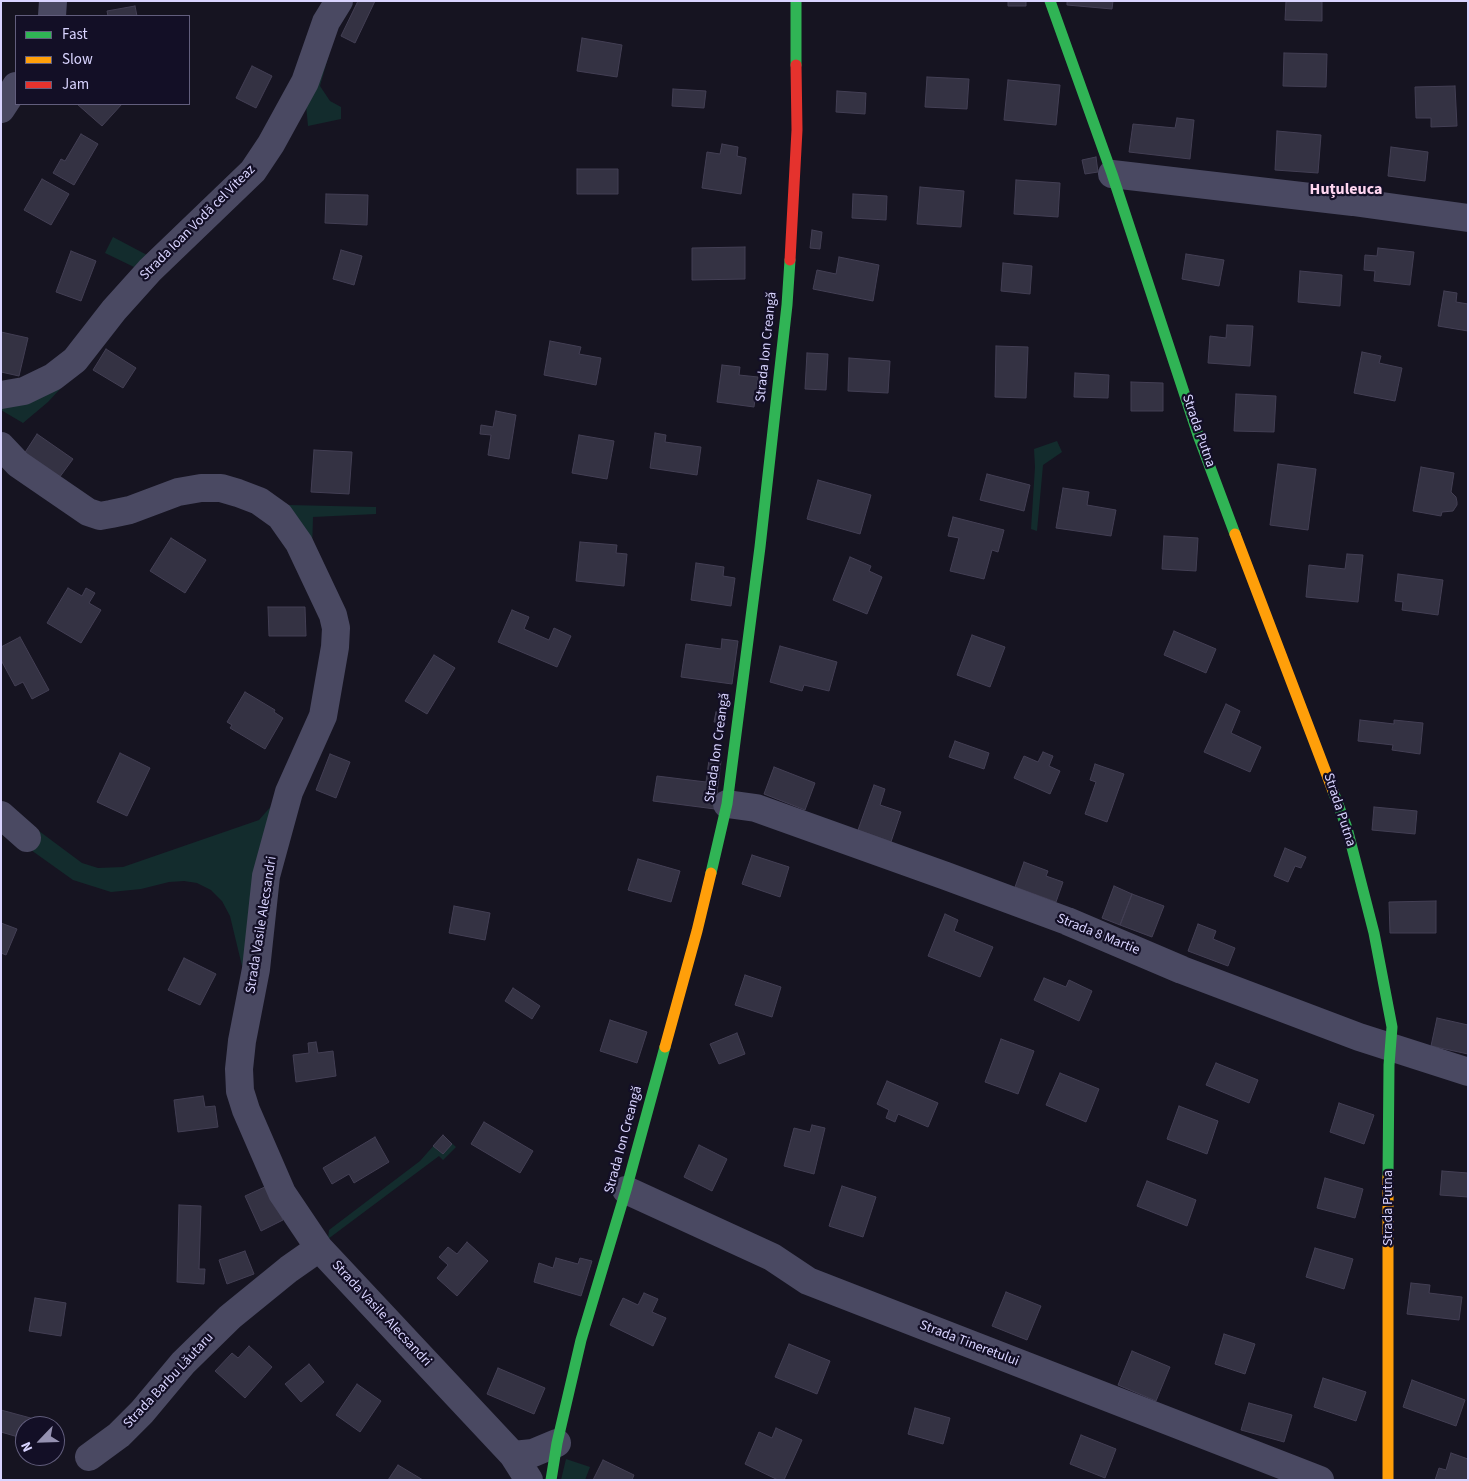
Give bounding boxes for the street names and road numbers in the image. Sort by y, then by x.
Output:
street label: Strada Ioan Vodă cel Viteaz [137,162,259,284]
street label: Strada Ion Creangă [753,291,781,403]
street label: Strada Putna [1178,392,1218,470]
street label: Strada Ion Creangă [702,692,734,804]
street label: Strada Putna [1319,771,1359,849]
street label: Strada Vasile Alecsandri [243,855,281,995]
street label: Strada 8 Martie [1054,911,1142,959]
street label: Strada Ion Creangă [602,1084,646,1196]
street label: Strada Putna [1381,1170,1397,1246]
street label: Strada Vasile Alecsandri [328,1258,434,1370]
street label: Strada Tineretului [917,1317,1021,1371]
street label: Strada Barbu Lăutaru [120,1330,218,1432]

